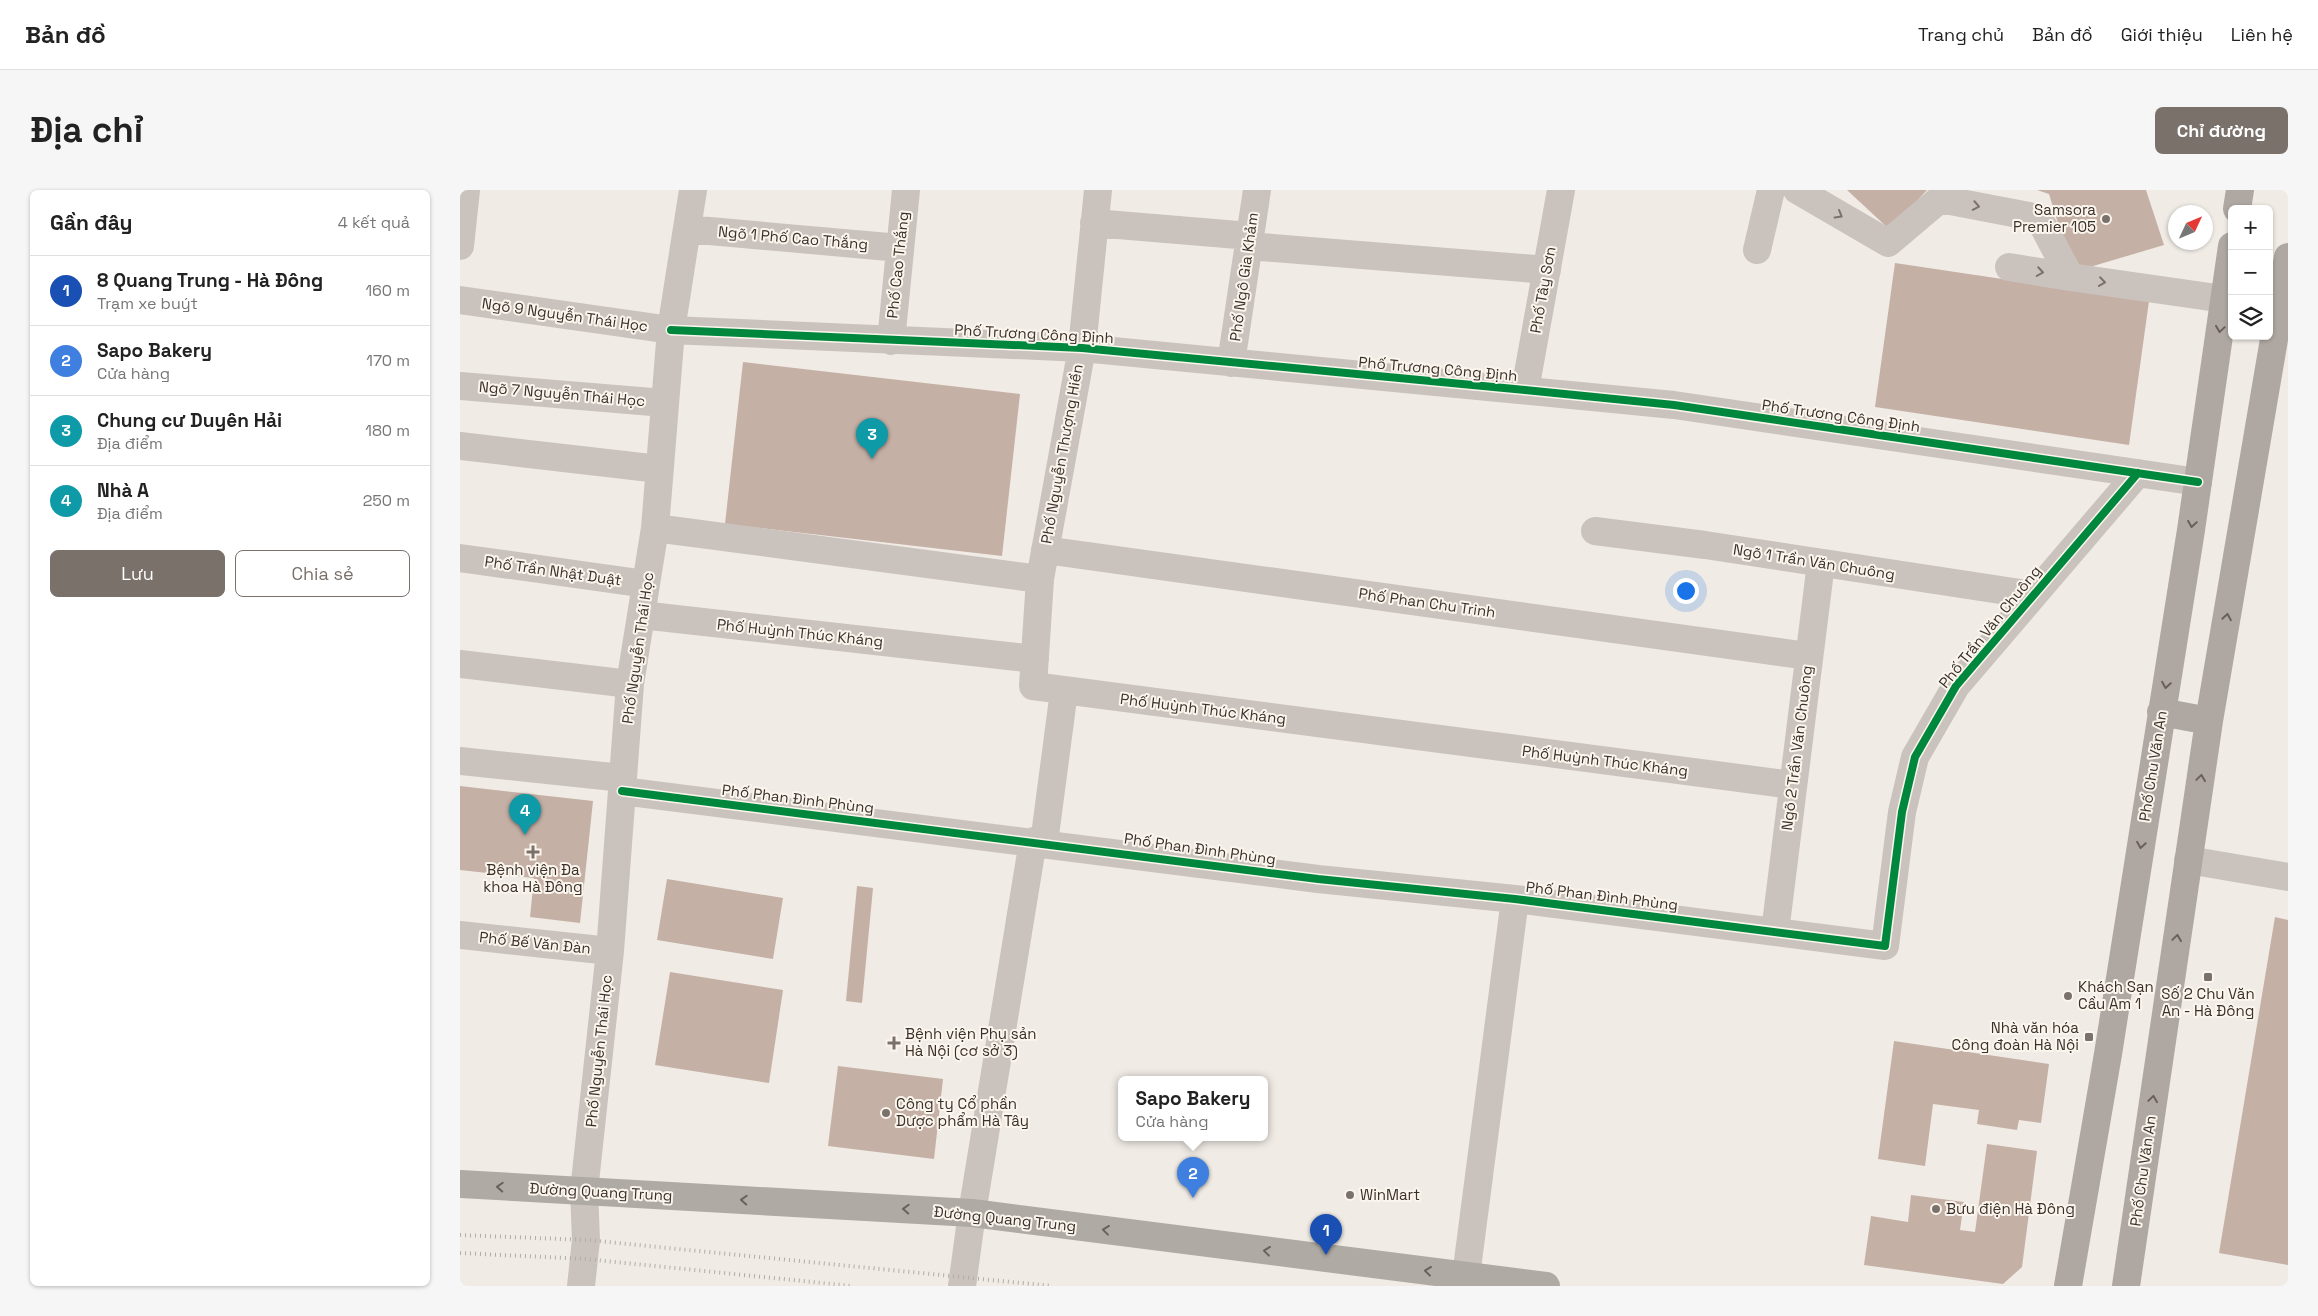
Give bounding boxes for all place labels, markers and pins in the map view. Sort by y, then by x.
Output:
place label: Samsora Premier 105 [2013,200,2096,236]
marker: Samsora Premier 105 [2100,213,2112,225]
pin: 3 [856,418,888,459]
pin: 4 [509,794,541,835]
marker: Bệnh viện Đa khoa Hà Đông [526,845,540,859]
place label: Bệnh viện Đa khoa Hà Đông [483,860,583,896]
marker: Số 2 Chu Văn An - Hà Đông [2202,971,2214,983]
place label: Khách Sạn Cầu Am 1 [2078,977,2154,1013]
place label: Số 2 Chu Văn An - Hà Đông [2161,984,2255,1020]
marker: Khách Sạn Cầu Am 1 [2062,990,2074,1002]
place label: Nhà văn hóa Công đoàn Hà Nội [1952,1018,2079,1054]
place label: Bệnh viện Phụ sản Hà Nội (cơ sở 3) [905,1024,1037,1061]
marker: Nhà văn hóa Công đoàn Hà Nội [2083,1031,2095,1043]
marker: Bệnh viện Phụ sản Hà Nội (cơ sở 3) [887,1036,901,1050]
place label: Công ty Cổ phần Dược phẩm Hà Tây [896,1094,1029,1130]
marker: Công ty Cổ phần Dược phẩm Hà Tây [880,1107,892,1119]
pin: 2 [1177,1157,1209,1198]
place label: WinMart [1360,1185,1420,1204]
marker: WinMart [1344,1189,1356,1201]
place label: Bưu điện Hà Đông [1946,1199,2075,1218]
marker: Bưu điện Hà Đông [1930,1203,1942,1215]
pin: 1 [1310,1214,1342,1255]

